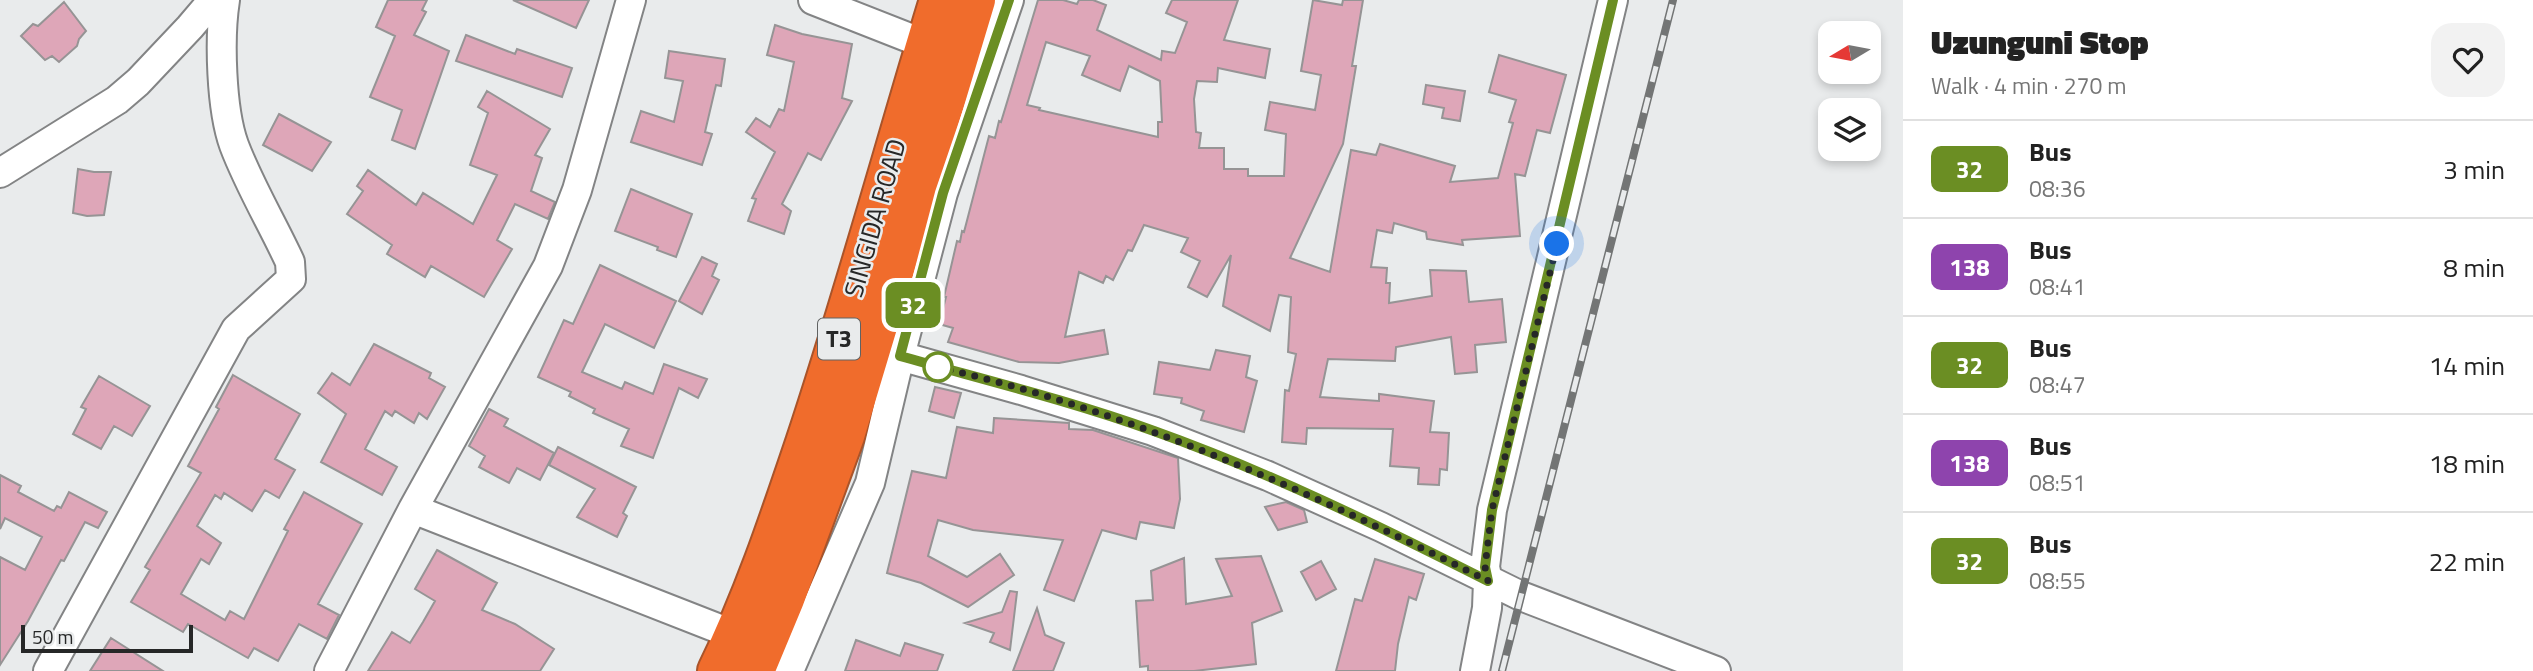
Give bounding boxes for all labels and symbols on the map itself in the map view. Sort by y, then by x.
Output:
north arrow [1818,21,1881,84]
street label: SINGIDA ROAD [833,134,916,302]
your location [1539,226,1574,261]
line badge: 32 [881,282,944,328]
road number: T3 [818,318,860,360]
unlabelled marker [923,352,953,382]
scale bar [21,622,192,654]

